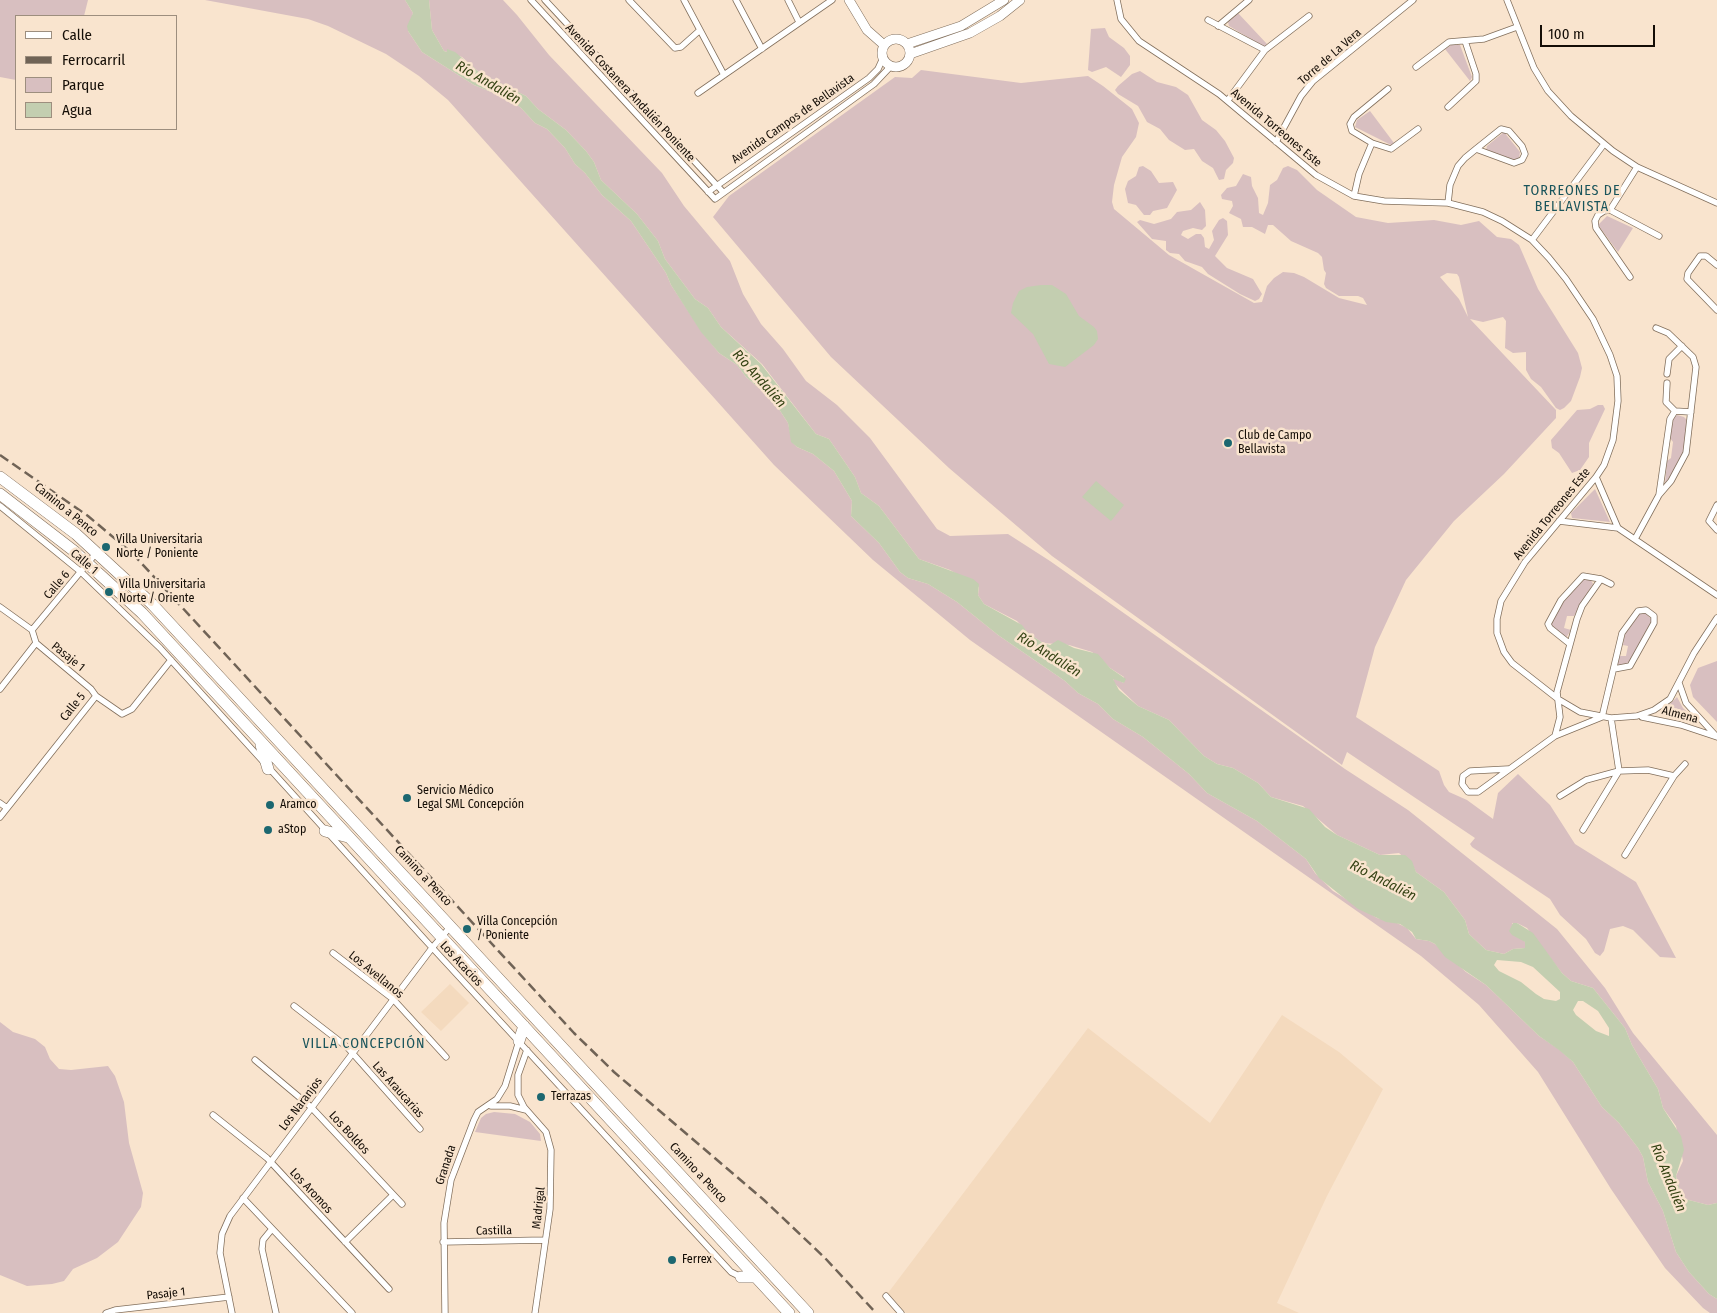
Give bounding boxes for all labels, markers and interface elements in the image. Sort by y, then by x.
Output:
legend [15,15,178,130]
scale bar [1542,15,1657,47]
street label: Avenida Costanera Andalién Poniente [562,21,698,165]
text: 100 m [1548,25,1585,43]
text: Calle [62,26,92,44]
street label: Torre de La Vera [1296,26,1364,88]
text: Ferrocarril [62,51,125,69]
water label: Río Andalién [453,58,523,108]
street label: Avenida Campos de Bellavista [729,71,857,167]
text: Parque [62,76,105,94]
street label: Avenida Torreones Este [1228,86,1324,170]
text: Agua [62,101,92,119]
district label: TORREONES DE BELLAVISTA [1522,183,1622,216]
water label: Río Andalién [729,347,789,411]
place label: Club de Campo Bellavista [1238,429,1312,457]
marker: Club de Campo Bellavista [1222,437,1234,449]
street label: Avenida Torreones Este [1511,465,1593,563]
street label: Camino a Penco [31,480,101,540]
place label: Villa Universitaria Norte / Poniente [116,533,203,561]
marker: Villa Universitaria Norte / Poniente [100,541,112,553]
street label: Calle 1 [67,546,101,578]
street label: Calle 6 [41,568,73,602]
place label: Villa Universitaria Norte / Oriente [119,578,206,606]
marker: Villa Universitaria Norte / Oriente [103,586,115,598]
water label: Río Andalién [1014,629,1084,681]
street label: Pasaje 1 [48,639,88,675]
street label: Calle 5 [57,690,89,724]
street label: Almena [1660,703,1700,727]
place label: Servicio Médico Legal SML Concepción [417,784,524,812]
marker: Servicio Médico Legal SML Concepción [401,792,413,804]
place label: Aramco [280,798,316,812]
marker: Aramco [264,799,276,811]
place label: aStop [278,823,306,837]
marker: aStop [262,824,274,836]
street label: Camino a Penco [391,843,455,909]
water label: Río Andalién [1347,857,1419,905]
place label: Villa Concepción / Poniente [477,915,558,943]
marker: Villa Concepción / Poniente [461,923,473,935]
street label: Los Acacios [437,939,485,989]
street label: Los Avellanos [346,948,406,1002]
district label: VILLA CONCEPCIÓN [300,1036,428,1052]
street label: Las Araucarias [369,1059,427,1121]
street label: Los Naranjos [276,1075,326,1133]
place label: Terrazas [551,1090,591,1104]
marker: Terrazas [535,1091,547,1103]
street label: Los Boldos [326,1109,372,1157]
street label: Camino a Penco [666,1140,730,1206]
water label: Río Andalién [1647,1141,1689,1215]
street label: Granada [433,1143,459,1187]
street label: Los Aromos [286,1165,336,1217]
street label: Madrigal [530,1186,548,1230]
street label: Castilla [476,1223,512,1239]
place label: Ferrex [682,1253,712,1267]
marker: Ferrex [666,1254,678,1266]
street label: Pasaje 1 [146,1285,186,1303]

